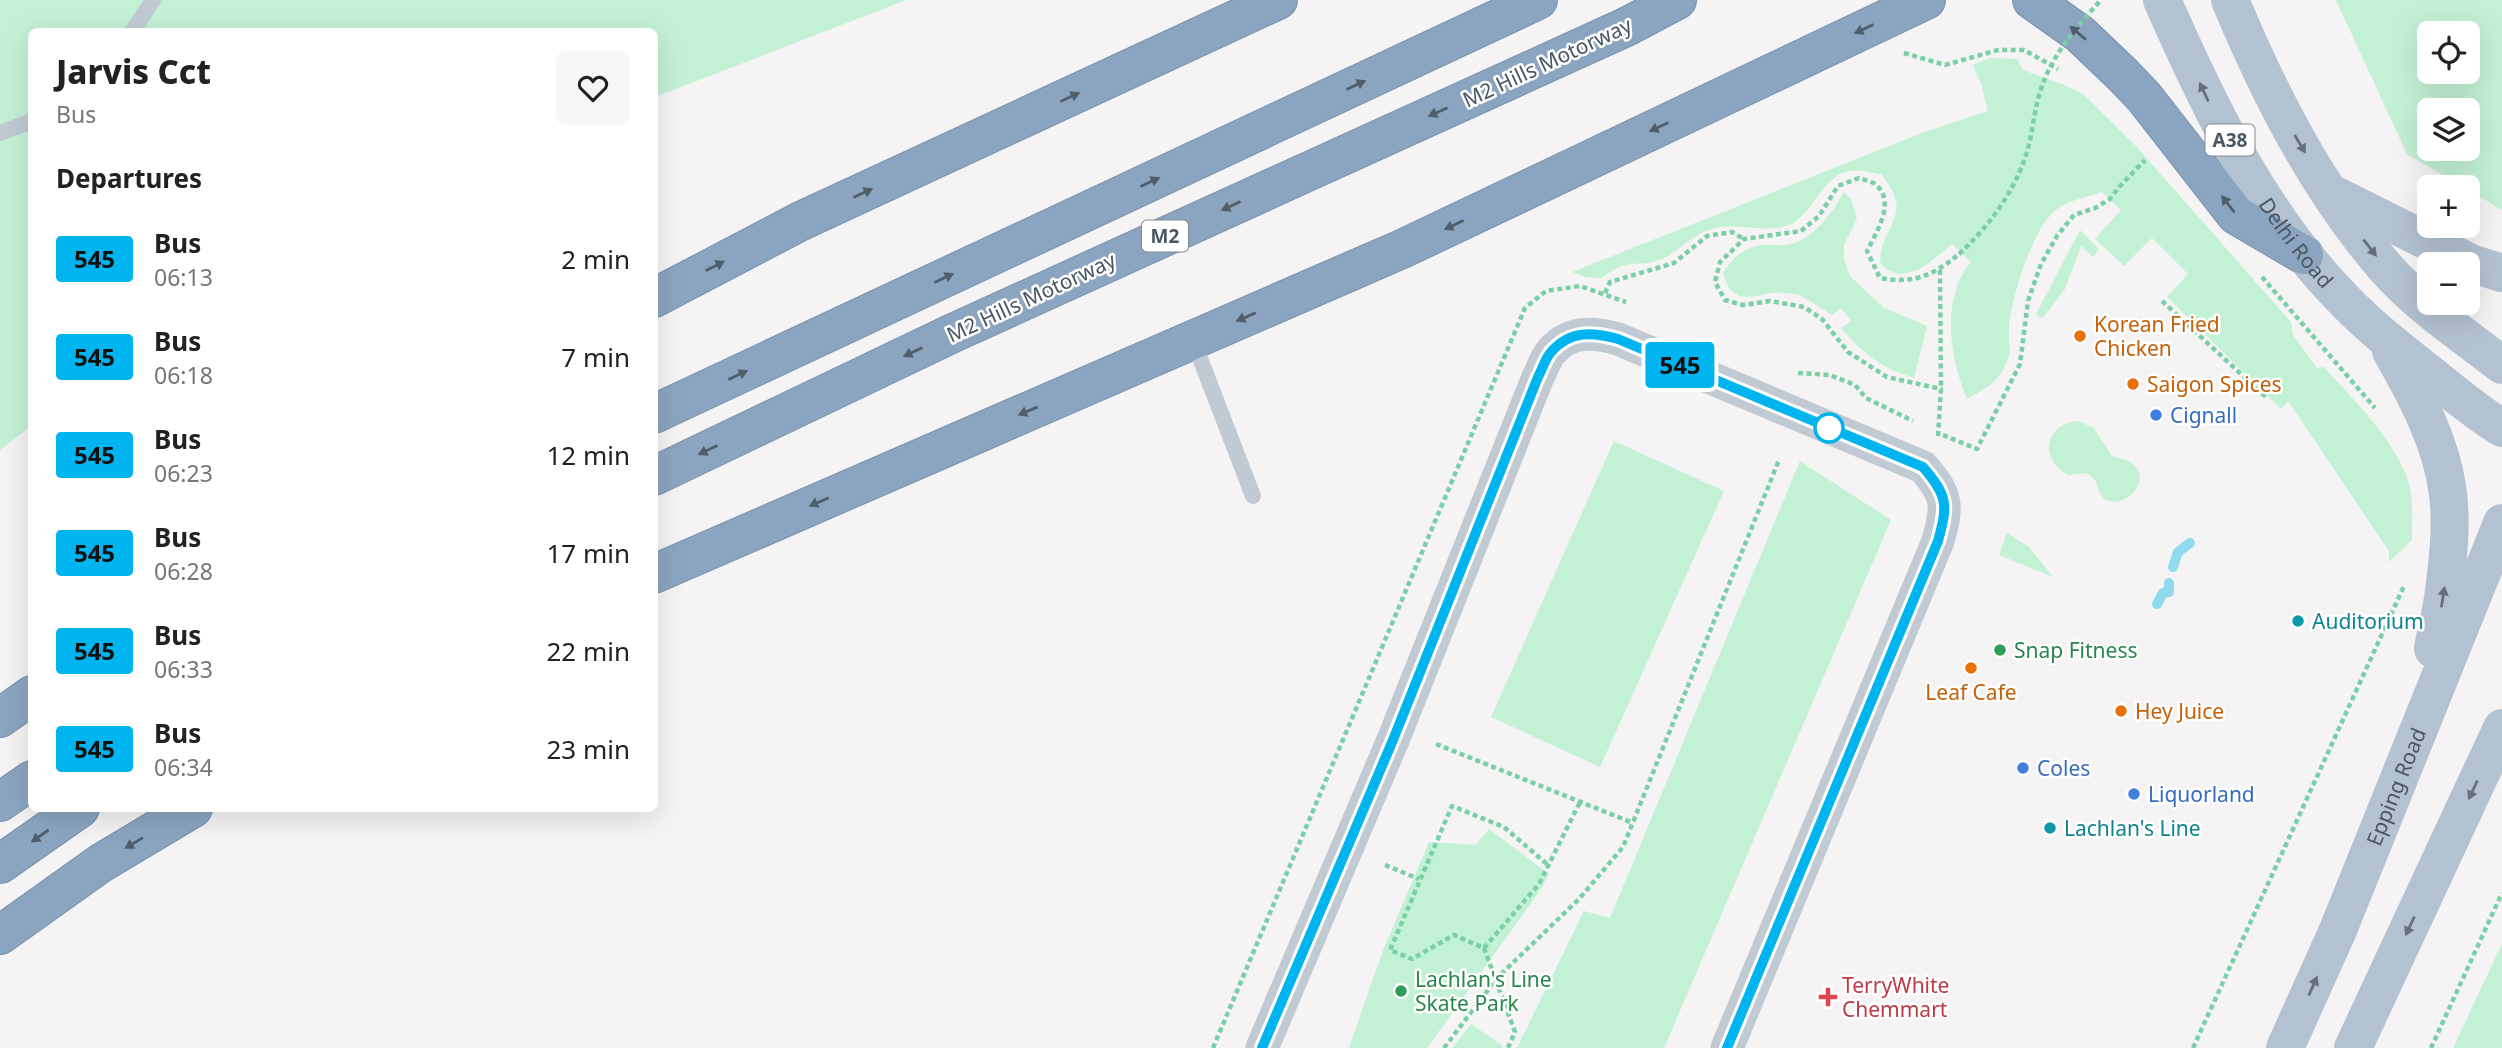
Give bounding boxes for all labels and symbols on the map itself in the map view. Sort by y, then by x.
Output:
street label: M2 Hills Motorway [1458,10,1636,113]
one-way arrow [1854,23,1874,35]
one-way arrow [2069,26,2086,41]
one-way arrow [1346,79,1366,91]
one-way arrow [2198,82,2210,102]
one-way arrow [1059,91,1080,102]
one-way arrow [1428,106,1448,118]
one-way arrow [1649,121,1669,132]
road number: A38 [2206,124,2254,156]
one-way arrow [2294,135,2306,154]
one-way arrow [1140,176,1160,187]
one-way arrow [853,187,873,199]
street label: Delhi Road [2253,192,2340,294]
one-way arrow [2220,195,2235,213]
one-way arrow [1221,200,1241,212]
one-way arrow [1444,219,1464,230]
road number: M2 [1142,220,1188,252]
one-way arrow [2363,239,2378,257]
street label: M2 Hills Motorway [942,245,1120,348]
one-way arrow [705,260,725,272]
one-way arrow [934,272,954,284]
place label: Korean Fried Chicken [2094,310,2220,362]
one-way arrow [1235,312,1256,323]
marker: Korean Fried Chicken [2072,328,2088,344]
line badge: 545 [1640,342,1720,388]
one-way arrow [903,346,923,358]
one-way arrow [728,369,749,380]
place label: Saigon Spices [2147,370,2282,398]
marker: Saigon Spices [2125,376,2141,392]
place label: Cignall [2170,401,2237,429]
one-way arrow [1018,405,1038,417]
marker: Cignall [2148,407,2164,423]
unlabelled marker [1814,413,1844,443]
one-way arrow [698,445,718,456]
one-way arrow [809,497,830,508]
one-way arrow [2438,586,2449,608]
place label: Auditorium [2312,607,2424,635]
marker: Auditorium [2290,613,2306,629]
place label: Snap Fitness [2014,636,2138,664]
marker: Snap Fitness [1992,642,2008,658]
marker: Leaf Cafe [1963,660,1979,676]
place label: Leaf Cafe [1925,678,2017,706]
place label: Hey Juice [2135,697,2224,725]
marker: Hey Juice [2113,703,2129,719]
street label: Epping Road [2359,723,2432,850]
place label: Coles [2037,754,2090,782]
marker: Coles [2015,760,2031,776]
place label: Liquorland [2148,780,2255,808]
one-way arrow [2467,780,2479,800]
marker: Liquorland [2126,786,2142,802]
place label: Lachlan's Line [2064,814,2201,842]
marker: Lachlan's Line [2042,820,2058,836]
one-way arrow [31,829,49,843]
one-way arrow [125,837,144,850]
one-way arrow [2404,916,2416,936]
place label: Lachlan's Line Skate Park [1415,965,1552,1017]
place label: TerryWhite Chemmart [1842,971,1949,1023]
one-way arrow [2307,976,2319,996]
marker: Lachlan's Line Skate Park [1393,983,1409,999]
marker: TerryWhite Chemmart [1820,989,1836,1005]

